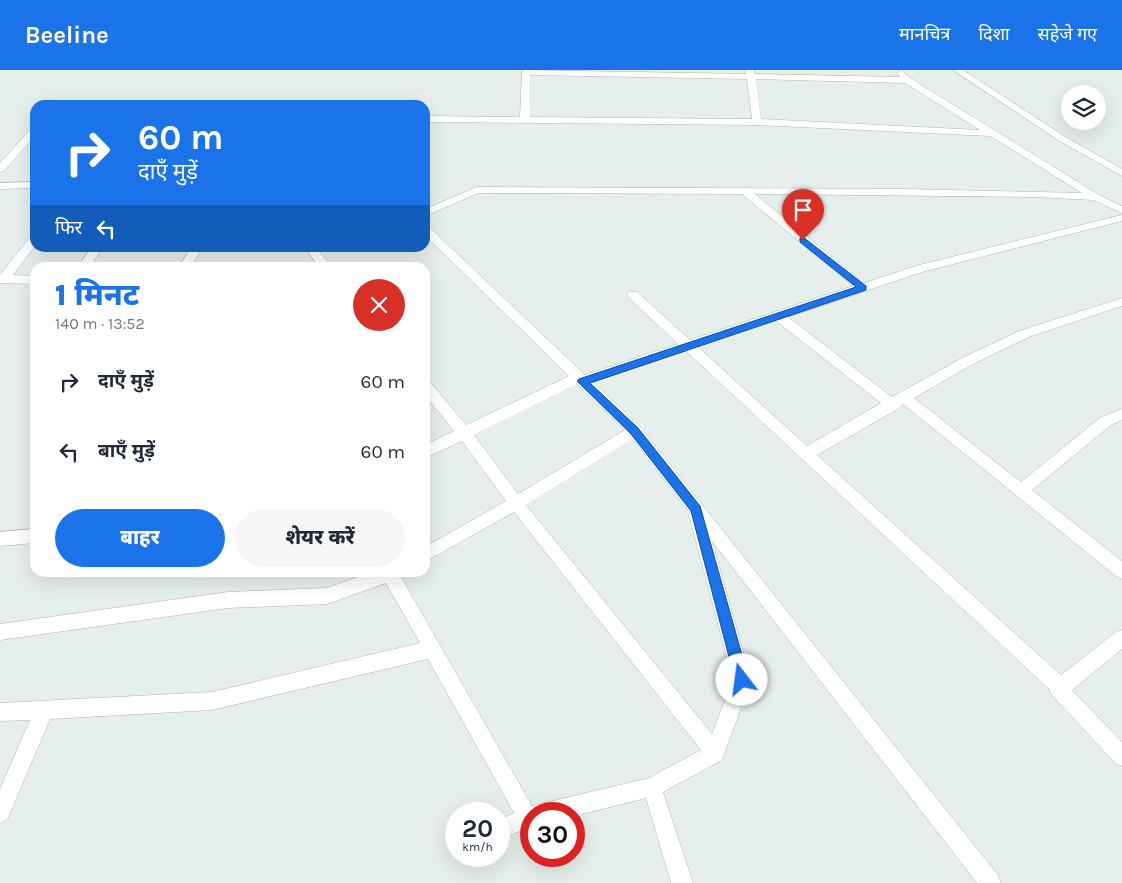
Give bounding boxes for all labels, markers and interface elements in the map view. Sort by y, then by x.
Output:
text: Beeline [25,21,109,49]
text: मानचित्र [899,23,950,45]
text: दिशा [978,23,1010,45]
text: सहेजे गए [1038,23,1097,45]
map controls [1061,85,1106,130]
button: layers [1061,85,1106,130]
text: 60 m [138,117,223,158]
icon: right [55,120,120,185]
text: दाएँ मुड़ें [138,159,198,185]
pin [782,189,824,240]
icon: arrive [789,196,817,224]
icon: left [92,215,120,243]
text: फिर [55,217,82,239]
text: 1 मिनट [55,277,139,313]
button: close [353,279,405,331]
text: 140 m · 13:52 [55,314,145,333]
icon: right [55,368,83,396]
text: दाएँ मुड़ें [98,370,154,392]
text: 60 m [361,371,405,393]
icon: left [55,438,83,466]
text: बाएँ मुड़ें [98,440,155,462]
text: 60 m [361,441,405,463]
button: बाहर [55,509,225,567]
button: शेयर करें [235,509,405,567]
position arrow [715,653,767,705]
speed limit sign: 30 [520,802,585,867]
text: 20 [462,814,493,843]
text: km/h [462,840,493,854]

